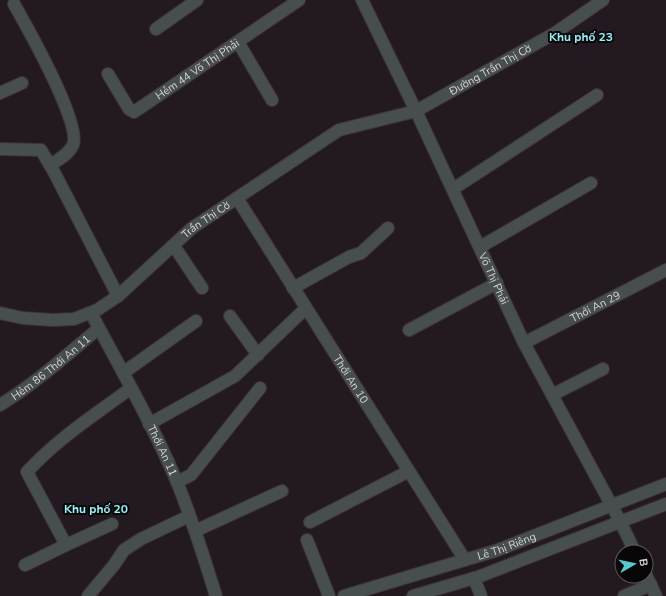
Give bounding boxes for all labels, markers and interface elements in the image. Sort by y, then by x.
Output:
district label: Khu phố 23 [549,29,613,45]
street label: Hẻm 44 Võ Thị Phải [153,36,242,103]
street label: Đường Trần Thị Cờ [446,41,534,99]
street label: Trần Thị Cờ [178,198,233,242]
street label: Võ Thị Phải [474,249,512,307]
street label: Thới An 29 [568,288,623,326]
street label: Hẻm 86 Thới An 11 [8,332,94,404]
street label: Thới An 10 [330,352,372,407]
street label: Thới An 11 [144,423,181,478]
district label: Khu phố 20 [64,501,128,517]
street label: Lê Thị Riêng [475,529,538,564]
north arrow [614,544,654,584]
text: B [635,558,651,567]

